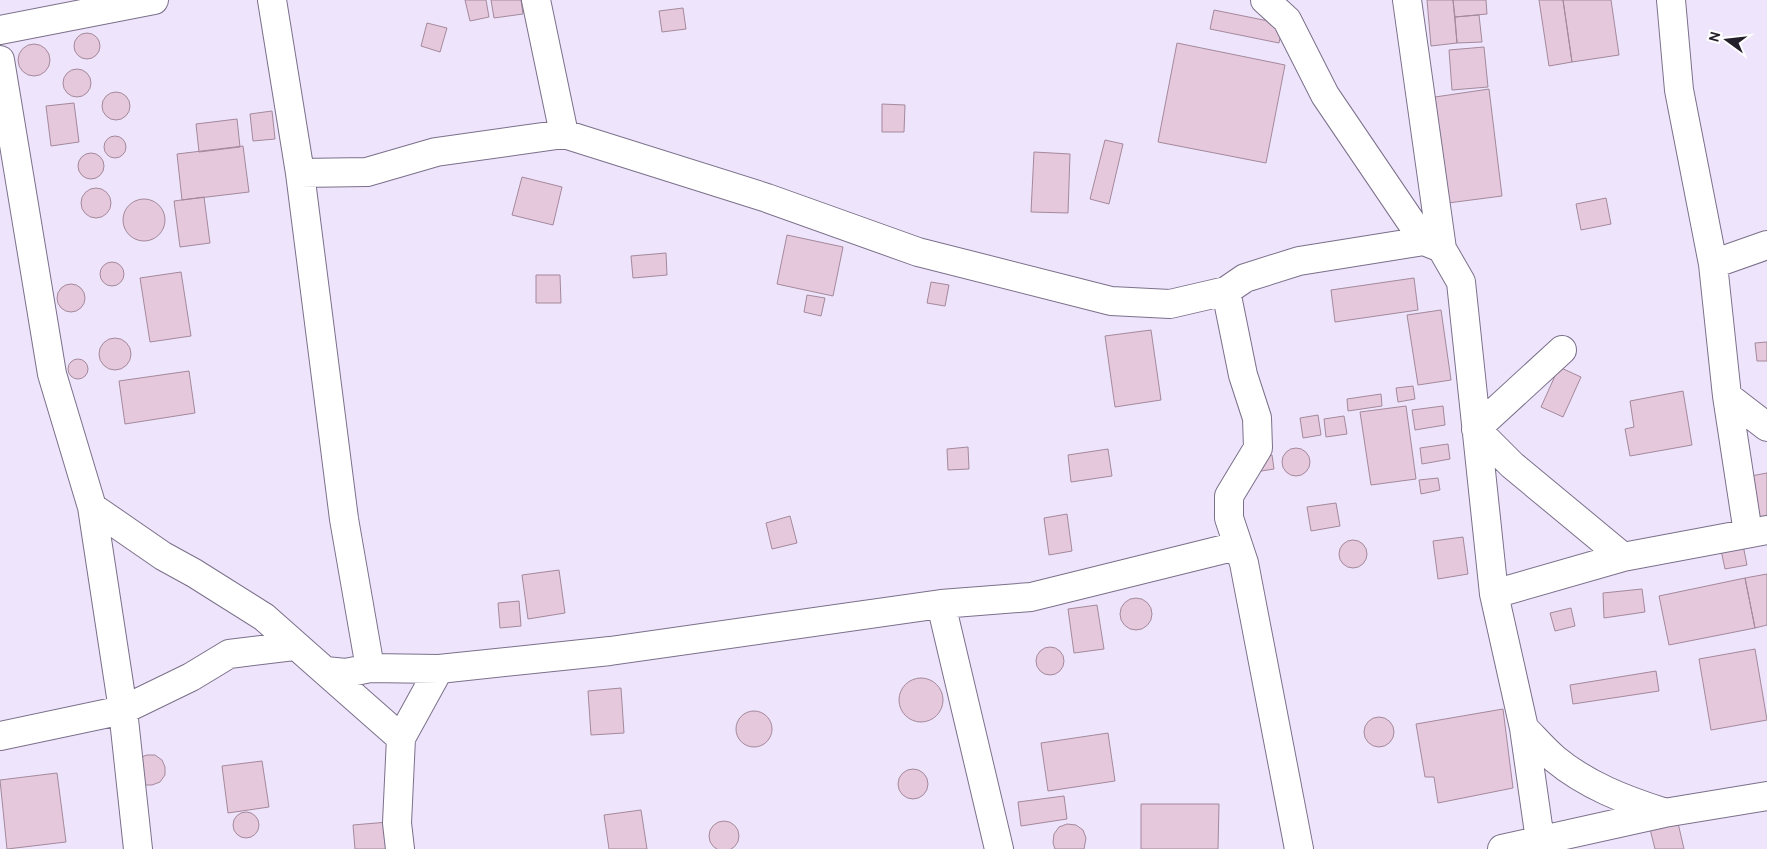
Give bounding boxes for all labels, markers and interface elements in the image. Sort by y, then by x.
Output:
north arrow [1702,15,1752,65]
text: N [1704,30,1724,44]

